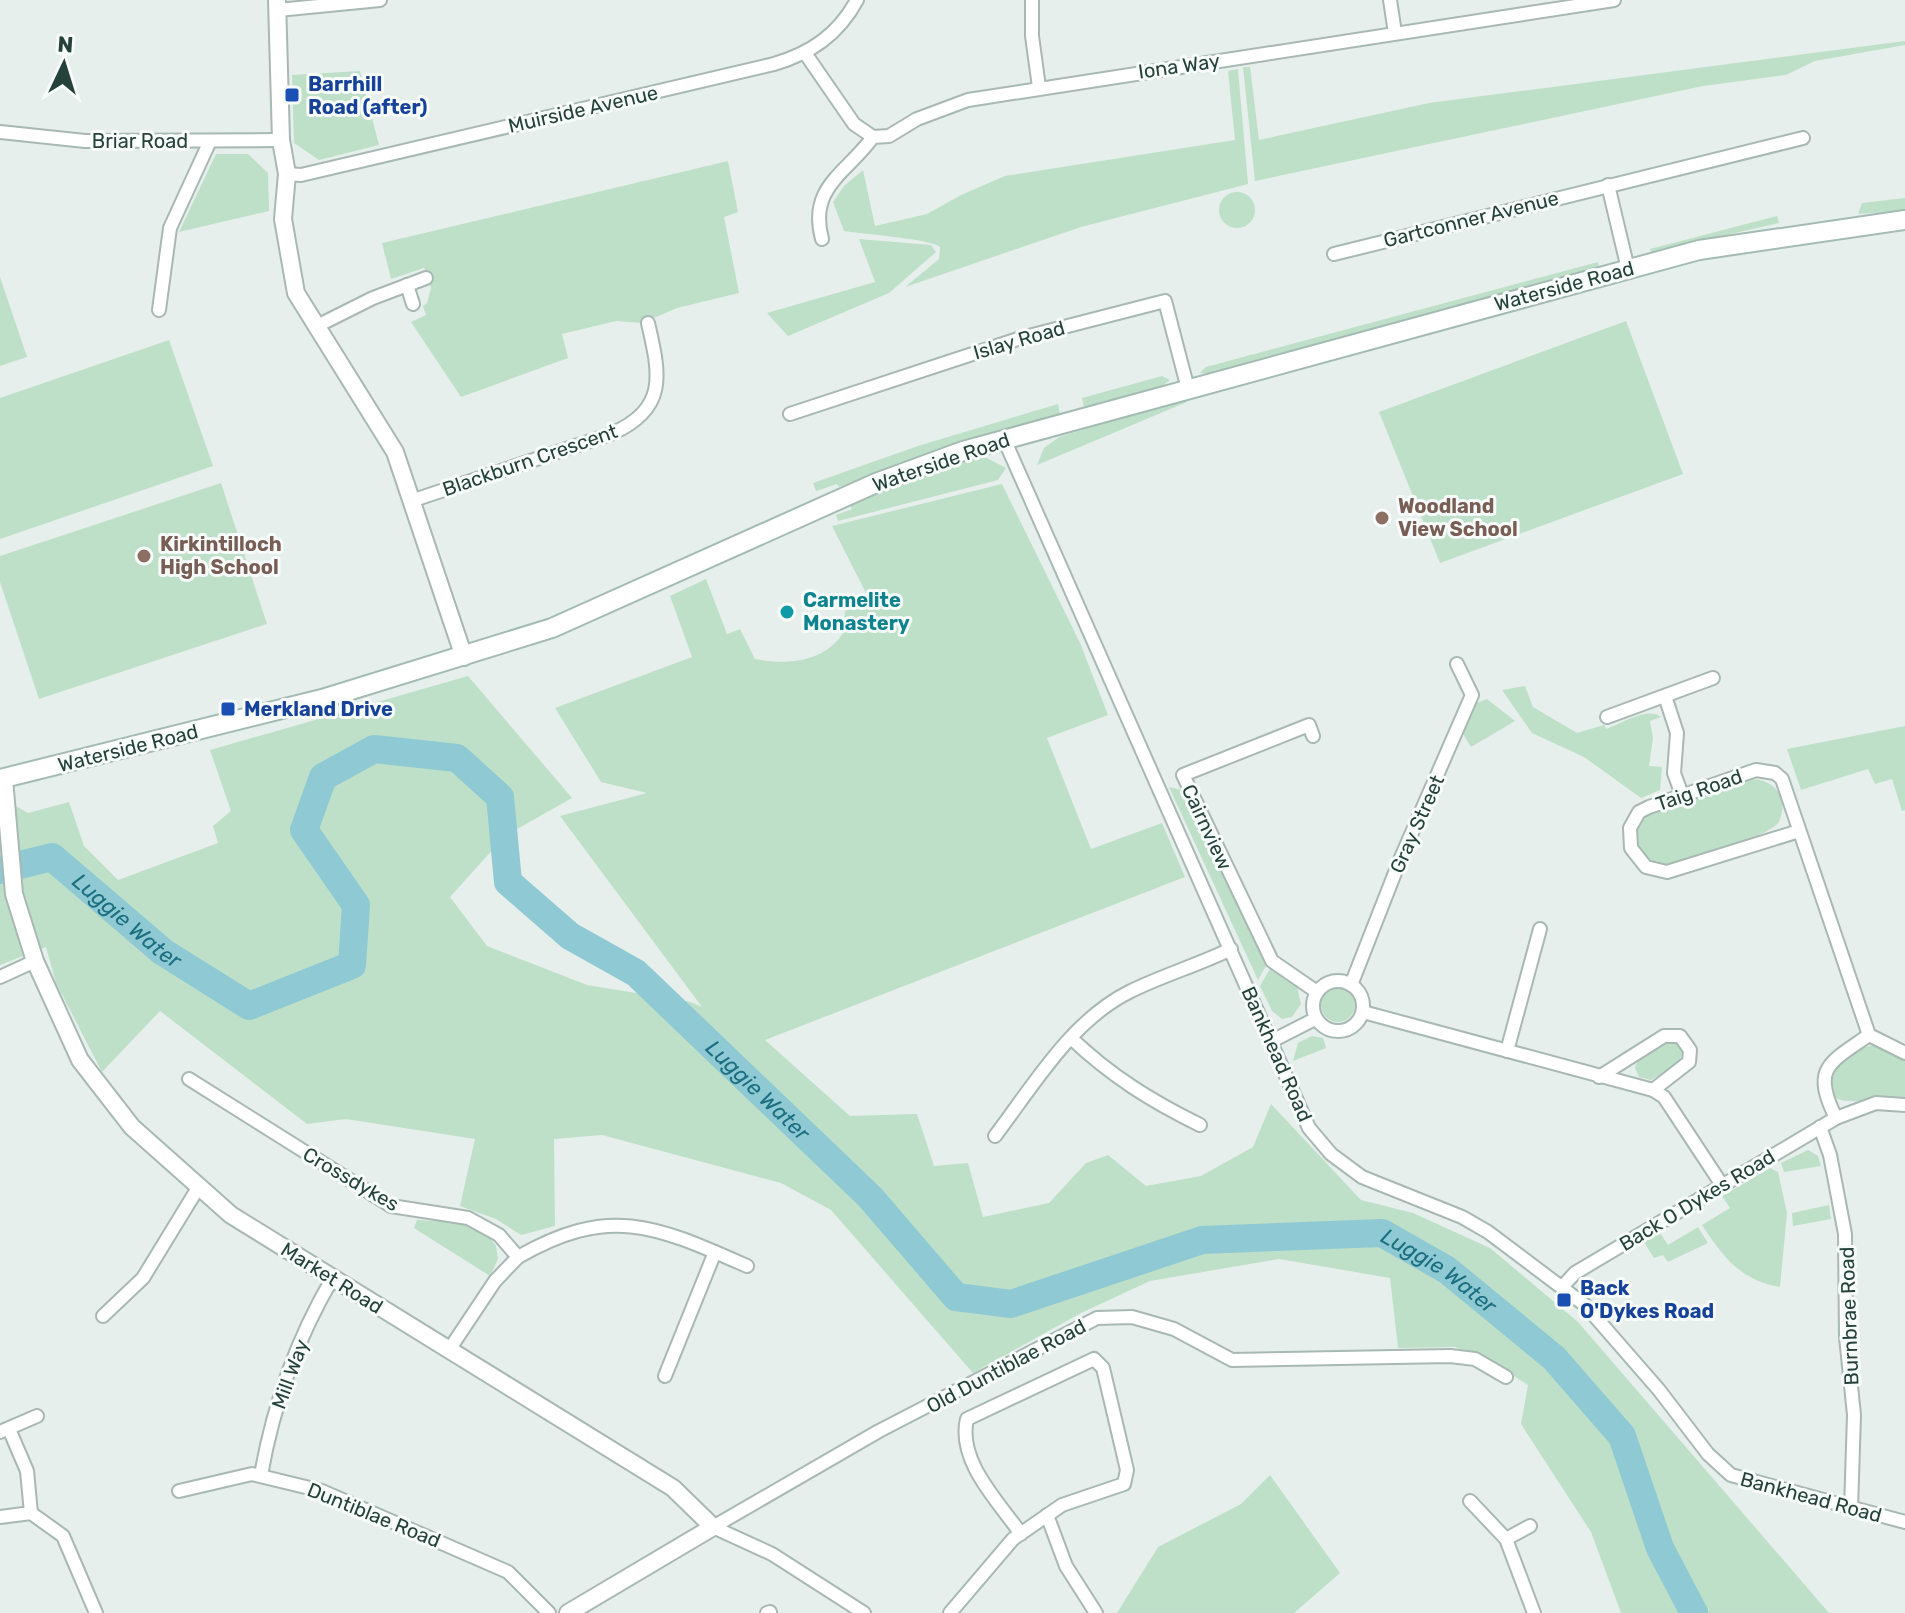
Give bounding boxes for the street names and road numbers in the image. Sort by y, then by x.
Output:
street label: Iona Way [1137,48,1221,84]
street label: Muirside Avenue [506,80,660,138]
street label: Briar Road [92,129,188,153]
street label: Gartconner Avenue [1381,186,1561,252]
street label: Waterside Road [1492,256,1636,316]
street label: Islay Road [970,315,1068,365]
street label: Blackburn Crescent [439,419,621,501]
street label: Waterside Road [869,427,1013,497]
street label: Waterside Road [55,719,201,777]
street label: Taig Road [1653,764,1745,816]
street label: Gray Street [1385,771,1449,877]
street label: Cairnview [1177,780,1237,874]
street label: Bankhead Road [1236,983,1318,1125]
street label: Crossdykes [299,1142,403,1216]
street label: Back O Dykes Road [1615,1144,1779,1256]
street label: Market Road [277,1237,387,1319]
street label: Burnbrae Road [1835,1246,1863,1386]
street label: Old Duntiblae Road [922,1314,1090,1418]
street label: Mill Way [266,1336,314,1412]
street label: Bankhead Road [1738,1467,1884,1527]
street label: Duntiblae Road [304,1477,444,1553]

